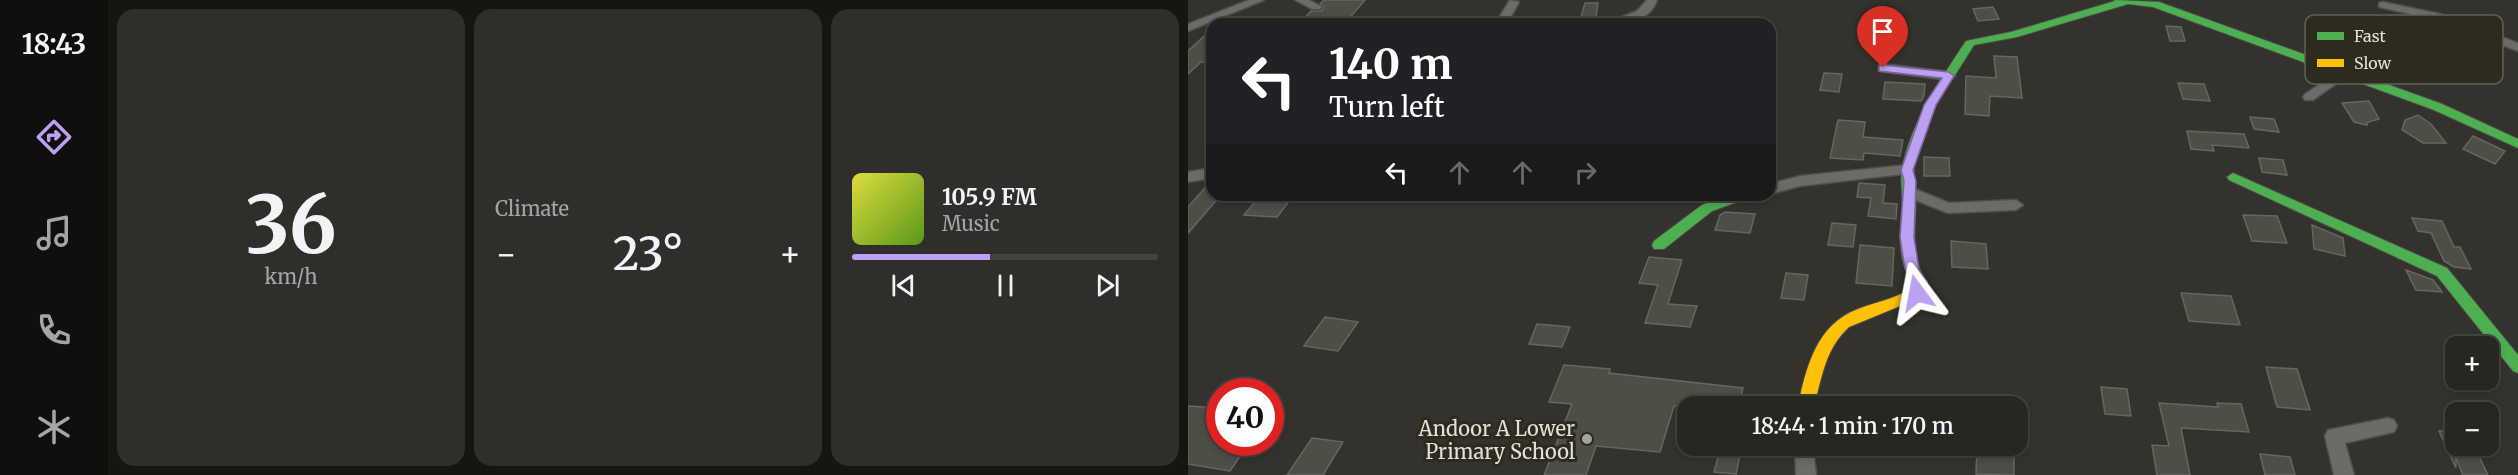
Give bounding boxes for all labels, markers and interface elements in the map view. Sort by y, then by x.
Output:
pin [1857,6,1908,68]
icon: arrive [1866,15,1899,48]
legend [2305,15,2503,84]
text: Fast [2354,26,2387,46]
text: 18:43 [22,27,86,61]
text: 140 m [1329,38,1452,90]
icon: left [1230,42,1308,120]
text: Slow [2354,53,2392,73]
text: Turn left [1329,90,1444,124]
icon: directions [33,116,75,158]
icon: left [1380,156,1413,189]
icon: ahead [1443,156,1476,189]
icon: ahead [1506,156,1539,189]
icon: right [1569,156,1602,189]
text: 36 [245,176,337,274]
text: 105.9 FM [942,183,1037,211]
text: Climate [495,196,569,221]
text: Music [942,211,1000,236]
icon: music [33,212,75,254]
text: 23° [613,226,683,282]
text: − [495,234,517,275]
text: + [779,234,801,275]
position arrow [1885,261,1949,325]
text: km/h [265,264,317,289]
icon: previous [887,269,920,302]
icon: pause [989,269,1022,302]
icon: next [1091,269,1124,302]
icon: phone [33,309,75,351]
map controls [2445,336,2499,456]
button: + [2445,336,2499,390]
speed limit sign: 40 [1206,378,1284,456]
button: − [2445,402,2499,456]
icon: climate [33,406,75,448]
text: 18:44 · 1 min · 170 m [1751,412,1954,440]
place label: Andoor A Lower Primary School [1418,416,1575,464]
marker: Andoor A Lower Primary School [1580,432,1594,446]

